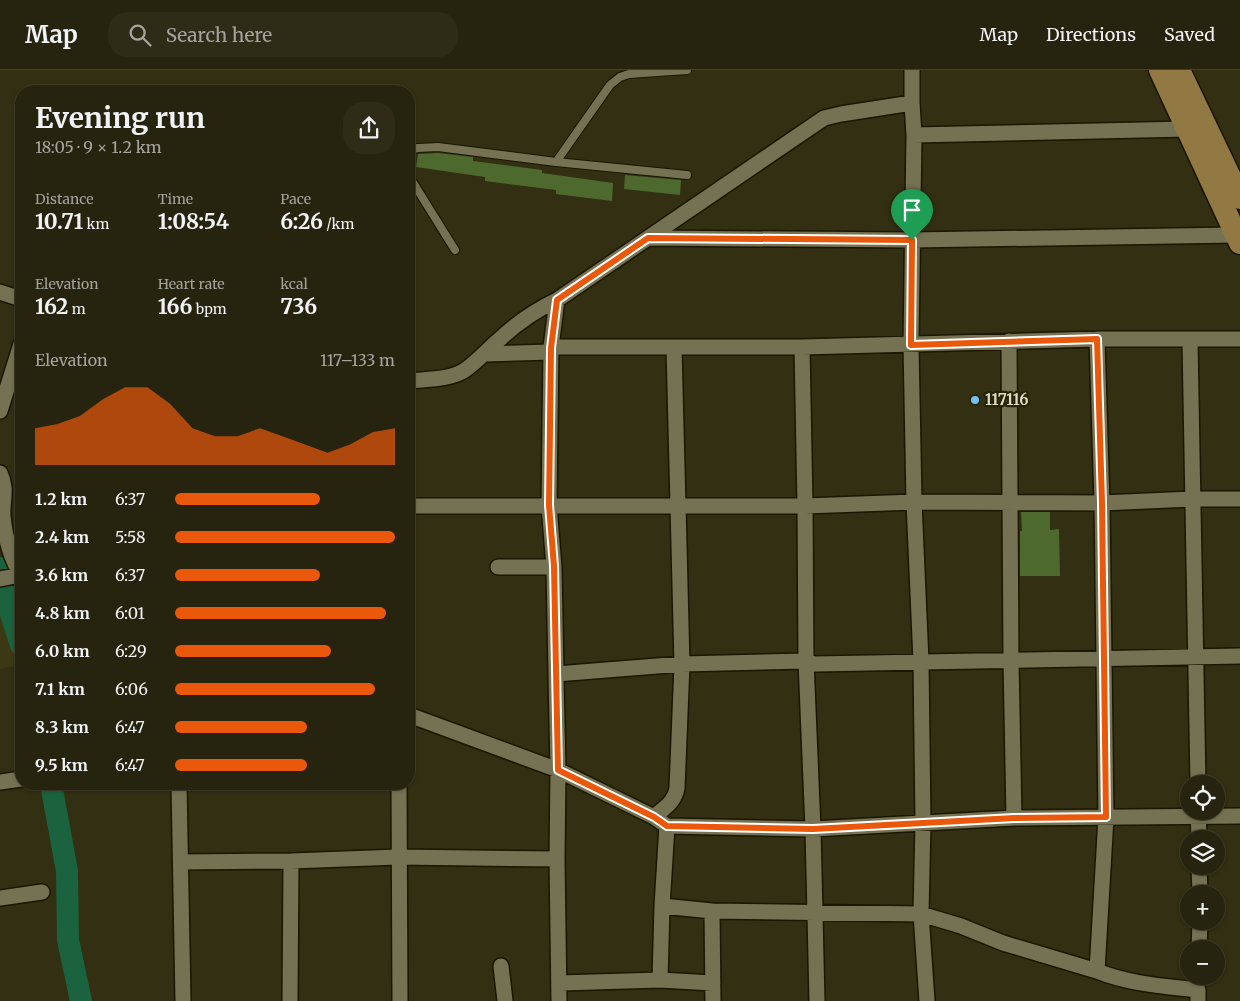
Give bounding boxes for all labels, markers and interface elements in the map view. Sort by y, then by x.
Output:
search box [108,12,458,57]
text: Map [25,19,78,50]
icon: search [126,21,154,49]
text: Search here [166,23,272,47]
text: Map [980,23,1018,46]
text: Directions [1046,23,1136,46]
text: Saved [1164,23,1215,46]
text: Evening run [35,100,205,136]
button: share [343,102,395,154]
text: 18:05 · 9 × 1.2 km [35,137,162,157]
pin [891,189,933,240]
text: Distance [35,190,94,208]
text: Time [158,190,193,208]
text: Pace [280,190,311,208]
icon: arrive [898,196,926,224]
text: 10.71 [35,208,83,235]
text: 1:08:54 [158,208,229,235]
text: 6:26 [280,208,323,235]
text: km [83,215,109,233]
text: /km [323,215,354,233]
text: Elevation [35,275,99,293]
text: Heart rate [158,275,225,293]
text: kcal [280,275,308,293]
text: 162 [35,293,68,320]
text: 166 [158,293,192,320]
text: 736 [280,293,317,320]
text: m [68,300,86,318]
text: bpm [192,300,227,318]
text: Elevation [35,350,108,370]
text: 117–133 m [320,350,395,370]
place label: 117116 [985,390,1028,409]
marker: 117116 [969,394,981,406]
text: 1.2 km [35,489,87,509]
text: 6:37 [115,489,145,509]
text: 2.4 km [35,527,89,547]
text: 5:58 [115,527,146,547]
text: 3.6 km [35,565,88,585]
text: 6:37 [115,565,145,585]
text: 4.8 km [35,603,90,623]
text: 6:01 [115,603,145,623]
text: 6.0 km [35,641,90,661]
text: 6:29 [115,641,147,661]
text: 7.1 km [35,679,85,699]
text: 6:06 [115,679,148,699]
text: 8.3 km [35,717,89,737]
text: 6:47 [115,717,145,737]
text: 9.5 km [35,755,88,775]
text: 6:47 [115,755,145,775]
map controls [1180,775,1225,985]
button: locate [1180,775,1225,820]
button: layers [1180,830,1225,875]
button: + [1180,885,1225,930]
button: − [1180,940,1225,985]

